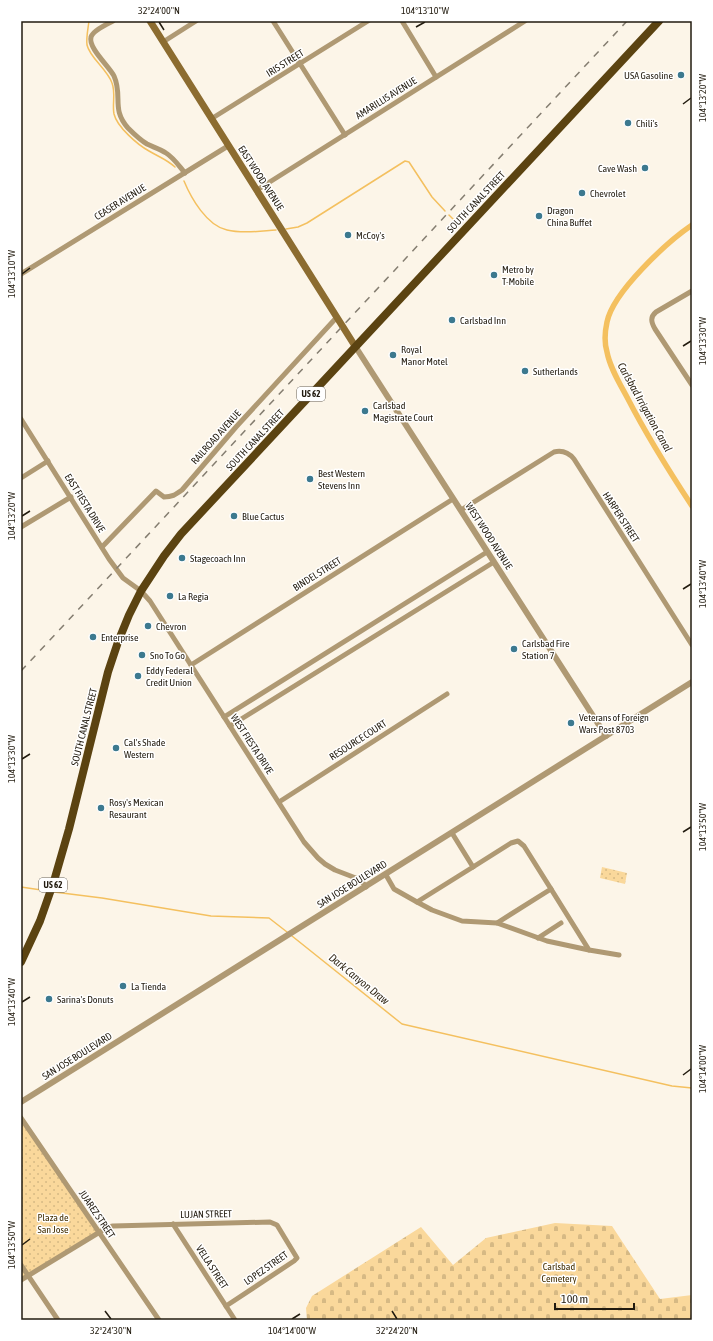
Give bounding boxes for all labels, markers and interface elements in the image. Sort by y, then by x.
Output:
text: 32°24'00"N [138,5,180,16]
text: 104°13'10"W [401,5,450,16]
street label: IRIS STREET [264,47,306,79]
place label: USA Gasoline [624,70,673,81]
marker: USA Gasoline [676,70,686,80]
text: 104°13'20"W [697,73,708,122]
street label: AMARILLIS AVENUE [353,74,419,121]
marker: Chili's [623,118,633,128]
place label: Chili's [636,118,658,129]
street label: EAST WOOD AVENUE [236,144,286,213]
place label: Cave Wash [598,163,637,174]
marker: Cave Wash [640,163,650,173]
street label: SOUTH CANAL STREET [445,169,508,235]
street label: CEASER AVENUE [92,181,148,222]
marker: Chevrolet [577,188,587,198]
place label: Chevrolet [590,188,626,199]
place label: Dragon China Buffet [547,205,592,228]
marker: Dragon China Buffet [534,211,544,221]
marker: McCoy's [343,230,353,240]
place label: McCoy's [356,230,385,241]
text: 104°13'10"W [6,249,17,298]
place label: Metro by T-Mobile [502,264,534,287]
marker: Metro by T-Mobile [489,270,499,280]
marker: Carlsbad Inn [447,315,457,325]
place label: Carlsbad Inn [460,315,506,326]
text: 104°13'30"W [697,316,708,365]
place label: Royal Manor Motel [401,344,448,367]
marker: Royal Manor Motel [388,350,398,360]
water label: Carlsbad Irrigation Canal [615,360,675,454]
marker: Sutherlands [520,366,530,376]
place label: Sutherlands [533,366,578,377]
road number: US 62 [297,387,325,401]
place label: Carlsbad Magistrate Court [373,400,433,423]
marker: Carlsbad Magistrate Court [360,406,370,416]
street label: RAILROAD AVENUE [189,407,244,466]
street label: SOUTH CANAL STREET [224,407,287,473]
place label: Best Western Stevens Inn [318,468,365,491]
street label: EAST FIESTA DRIVE [63,472,108,535]
marker: Best Western Stevens Inn [305,474,315,484]
street label: HARPER STREET [601,490,642,545]
text: 104°13'20"W [6,491,17,540]
street label: WEST WOOD AVENUE [463,501,515,572]
marker: Blue Cactus [229,511,239,521]
place label: Blue Cactus [242,511,285,522]
marker: Stagecoach Inn [177,553,187,563]
place label: Stagecoach Inn [190,553,246,564]
street label: BINDEL STREET [291,554,344,593]
text: 104°13'40"W [697,559,708,608]
marker: La Regia [165,591,175,601]
place label: La Regia [178,591,209,602]
marker: Chevron [143,621,153,631]
place label: Chevron [156,621,187,632]
marker: Enterprise [88,632,98,642]
place label: Enterprise [101,632,139,643]
place label: Carlsbad Fire Station 7 [522,638,570,661]
marker: Carlsbad Fire Station 7 [509,644,519,654]
marker: Sno To Go [137,650,147,660]
place label: Sno To Go [150,650,185,661]
place label: Eddy Federal Credit Union [146,665,193,688]
marker: Eddy Federal Credit Union [133,671,143,681]
street label: SOUTH CANAL STREET [69,687,99,767]
street label: WEST FIESTA DRIVE [229,712,276,777]
place label: Veterans of Foreign Wars Post 8703 [579,712,649,735]
street label: RESOURCE COURT [327,717,389,762]
marker: Veterans of Foreign Wars Post 8703 [566,718,576,728]
text: 104°13'30"W [6,734,17,783]
place label: Cal's Shade Western [124,737,166,760]
marker: Cal's Shade Western [111,743,121,753]
place label: Rosy's Mexican Resaurant [109,797,164,820]
text: 104°13'50"W [697,802,708,851]
marker: Rosy's Mexican Resaurant [96,803,106,813]
street label: SAN JOSE BOULEVARD [315,858,389,910]
road number: US 62 [39,878,67,892]
water label: Dark Canyon Draw [327,951,392,1007]
text: 104°13'40"W [6,977,17,1026]
marker: La Tienda [118,981,128,991]
place label: La Tienda [131,981,167,992]
marker: Sarina's Donuts [44,994,54,1004]
place label: Sarina's Donuts [57,994,114,1005]
street label: SAN JOSE BOULEVARD [40,1030,114,1082]
text: 104°14'00"W [697,1044,708,1093]
street label: JUAREZ STREET [77,1188,117,1241]
street label: LUJAN STREET [180,1208,233,1220]
park label: Plaza de San Jose [37,1212,69,1235]
text: 104°13'50"W [6,1220,17,1269]
street label: VELLA STREET [194,1243,230,1291]
street label: LOPEZ STREET [242,1249,291,1287]
park label: Carlsbad Cemetery [541,1261,577,1284]
scale bar [555,1285,634,1311]
text: 100 m [561,1292,588,1306]
text: 32°24'30"N [90,1325,132,1336]
text: 104°14'00"W [268,1325,317,1336]
text: 32°24'20"N [376,1325,418,1336]

